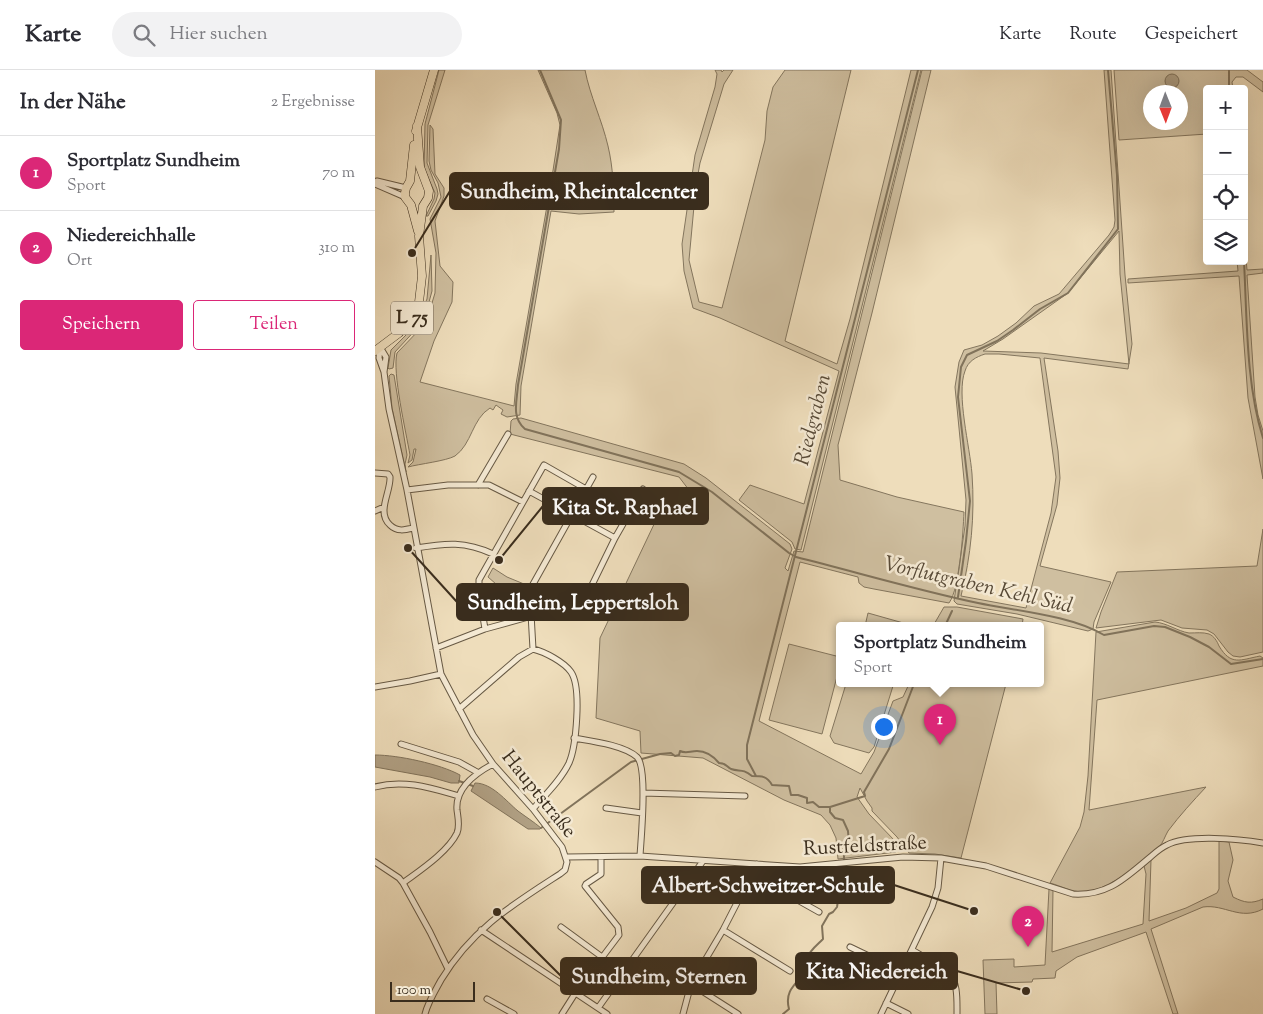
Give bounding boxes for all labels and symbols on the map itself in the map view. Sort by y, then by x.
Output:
north arrow [1143,85,1188,130]
callout: Sundheim, Rheintalcenter [450,173,708,209]
text: Sundheim, Rheintalcenter [460,178,698,208]
road number: L 75 [391,302,433,334]
water label: Riedgraben [788,371,840,469]
callout: Kita St. Raphael [543,488,708,524]
text: Kita St. Raphael [552,494,698,524]
water label: Vorflutgraben Kehl Süd [881,550,1076,622]
callout: Sundheim, Leppertsloh [457,584,688,620]
text: Sundheim, Leppertsloh [467,589,679,619]
pin: 1 [924,704,956,745]
your location [871,714,897,740]
street label: Hauptstraße [494,745,582,845]
street label: Rustfeldstraße [802,829,928,865]
callout: Albert-Schweitzer-Schule [642,867,894,903]
text: Albert-Schweitzer-Schule [652,872,885,902]
pin: 2 [1012,906,1044,947]
callout: Kita Niedereich [796,953,957,989]
callout: Sundheim, Sternen [561,958,756,994]
text: Kita Niedereich [806,958,948,988]
text: Sundheim, Sternen [571,963,747,993]
scale bar [390,979,475,1002]

